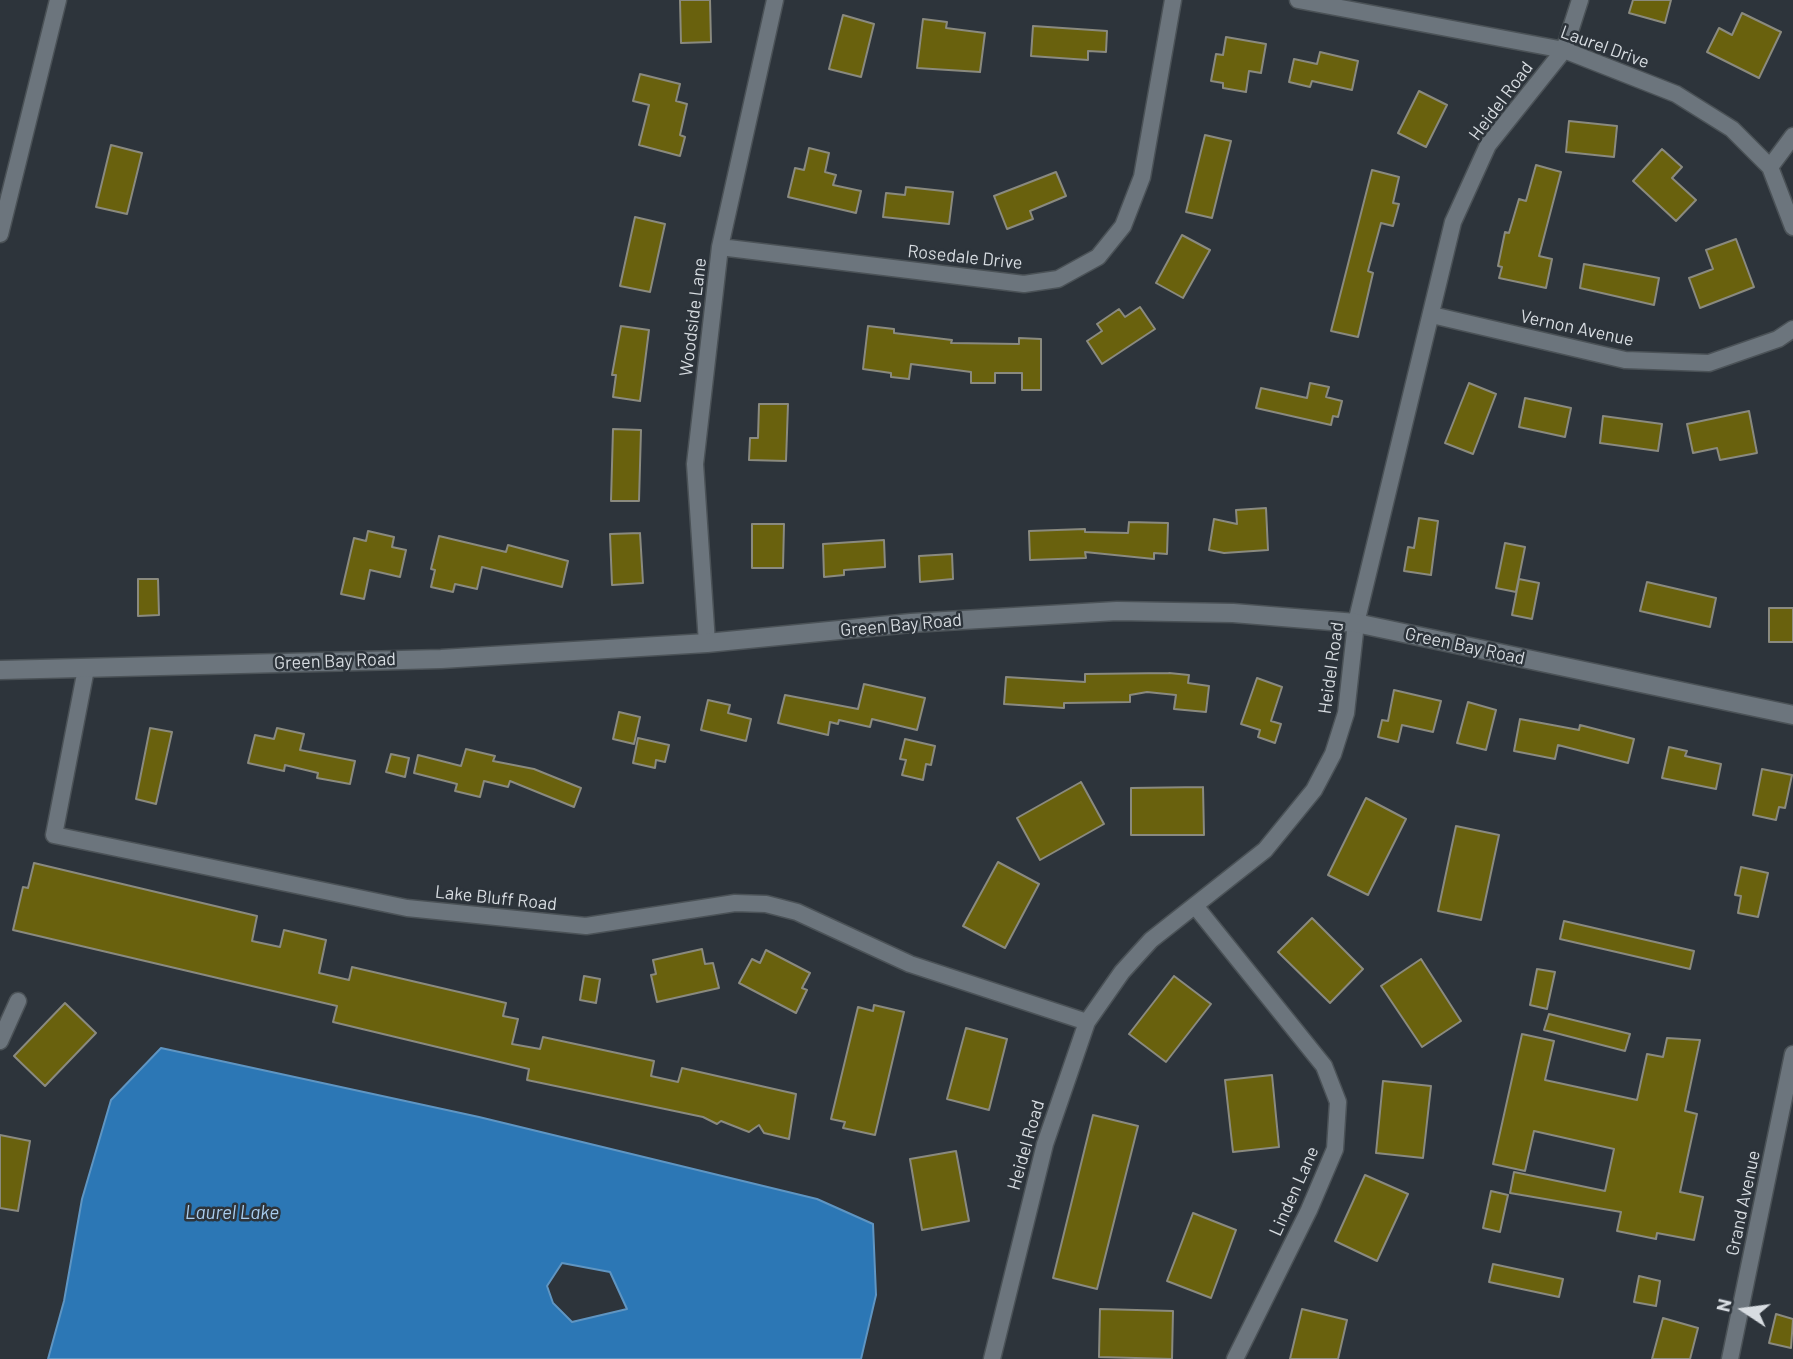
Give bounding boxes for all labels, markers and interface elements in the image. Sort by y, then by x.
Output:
street label: Laurel Drive [1558,21,1652,73]
street label: Heidel Road [1464,57,1538,145]
street label: Rosedale Drive [906,240,1024,274]
street label: Woodside Lane [675,257,711,377]
street label: Vernon Avenue [1518,305,1636,351]
street label: Green Bay Road [839,609,963,641]
street label: Heidel Road [1314,620,1348,716]
street label: Green Bay Road [1403,623,1527,669]
street label: Green Bay Road [274,648,396,674]
street label: Lake Bluff Road [434,881,558,915]
street label: Heidel Road [1003,1097,1049,1193]
street label: Linden Lane [1265,1143,1323,1239]
street label: Grand Avenue [1721,1148,1765,1258]
water label: Laurel Lake [185,1202,279,1224]
north arrow [1709,1275,1779,1345]
text: N [1710,1296,1736,1314]

